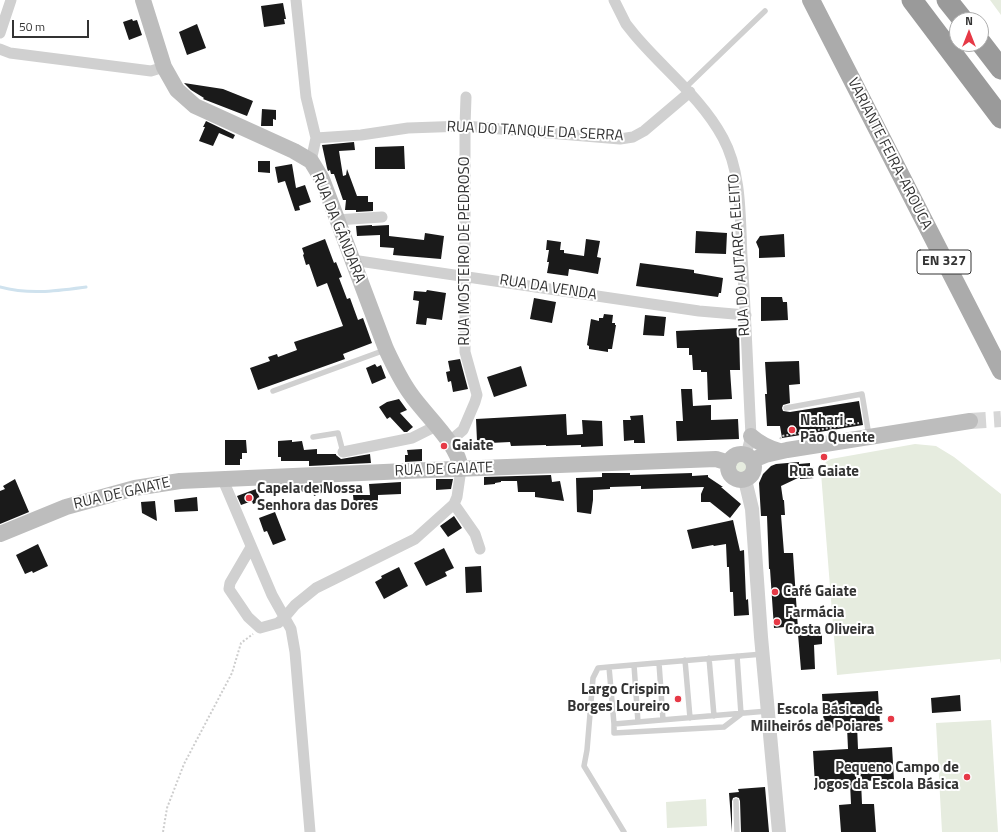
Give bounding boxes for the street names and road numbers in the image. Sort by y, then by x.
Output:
street label: VARIANTE FEIRA-AROUCA [843,75,935,233]
street label: RUA DO TANQUE DA SERRA [446,118,624,146]
street label: RUA MOSTEIRO DE PEDROSO [456,156,474,346]
street label: RUA DA GÂNDARA [308,170,368,286]
street label: RUA DO AUTARCA ELEITO [725,173,755,337]
road number: EN 327 [917,250,971,274]
street label: RUA DA VENDA [498,271,598,305]
street label: RUA DE GAIATE [394,459,494,481]
street label: RUA DE GAIATE [72,474,172,514]

